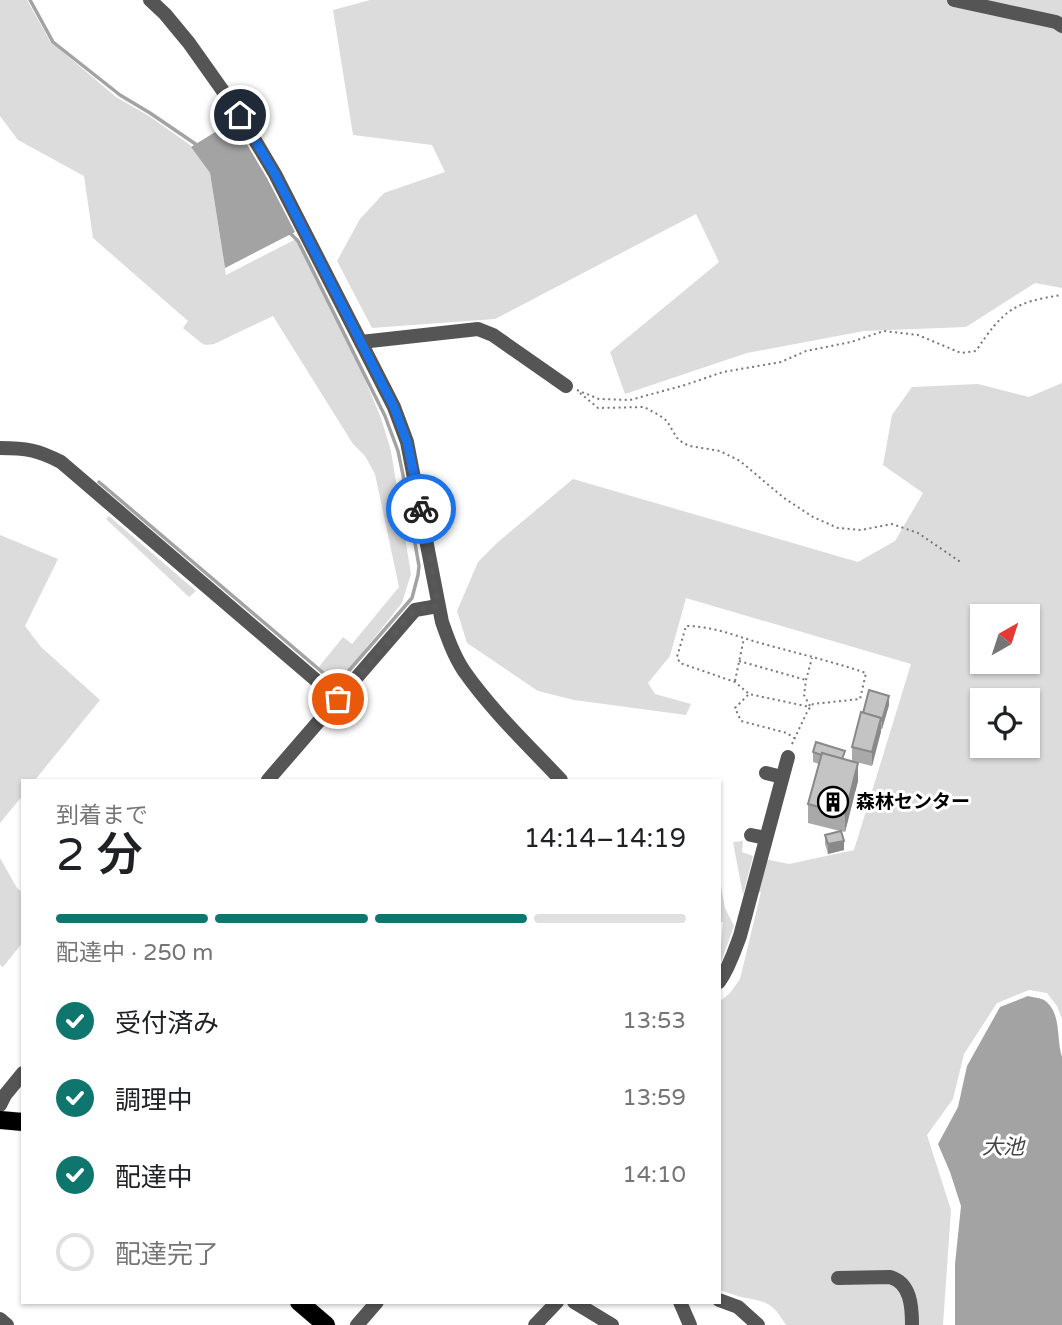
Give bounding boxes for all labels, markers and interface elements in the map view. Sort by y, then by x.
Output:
pin [210,85,270,145]
icon: home [221,96,259,134]
courier [386,474,456,544]
icon: bike [402,490,440,528]
north arrow [970,604,1040,674]
map controls [970,604,1040,758]
pin [308,669,368,729]
icon: bag [319,680,357,718]
button: locate [970,688,1040,758]
building icon: 森林センター [816,785,850,819]
place label: 森林センター [856,791,970,813]
text: 到着まで [56,802,148,830]
text: 14:14–14:19 [524,823,686,854]
text: 2 分 [56,828,143,883]
text: 配達中 · 250 m [56,939,213,967]
icon: check [56,1002,94,1040]
text: 13:53 [622,1007,686,1035]
text: 受付済み [115,1008,219,1039]
icon: check [56,1079,94,1117]
text: 13:59 [622,1084,686,1112]
text: 調理中 [115,1085,193,1116]
water label: 大池 [982,1135,1026,1160]
icon: check [56,1156,94,1194]
text: 14:10 [622,1161,686,1189]
text: 配達中 [115,1162,193,1193]
text: 配達完了 [115,1239,219,1270]

